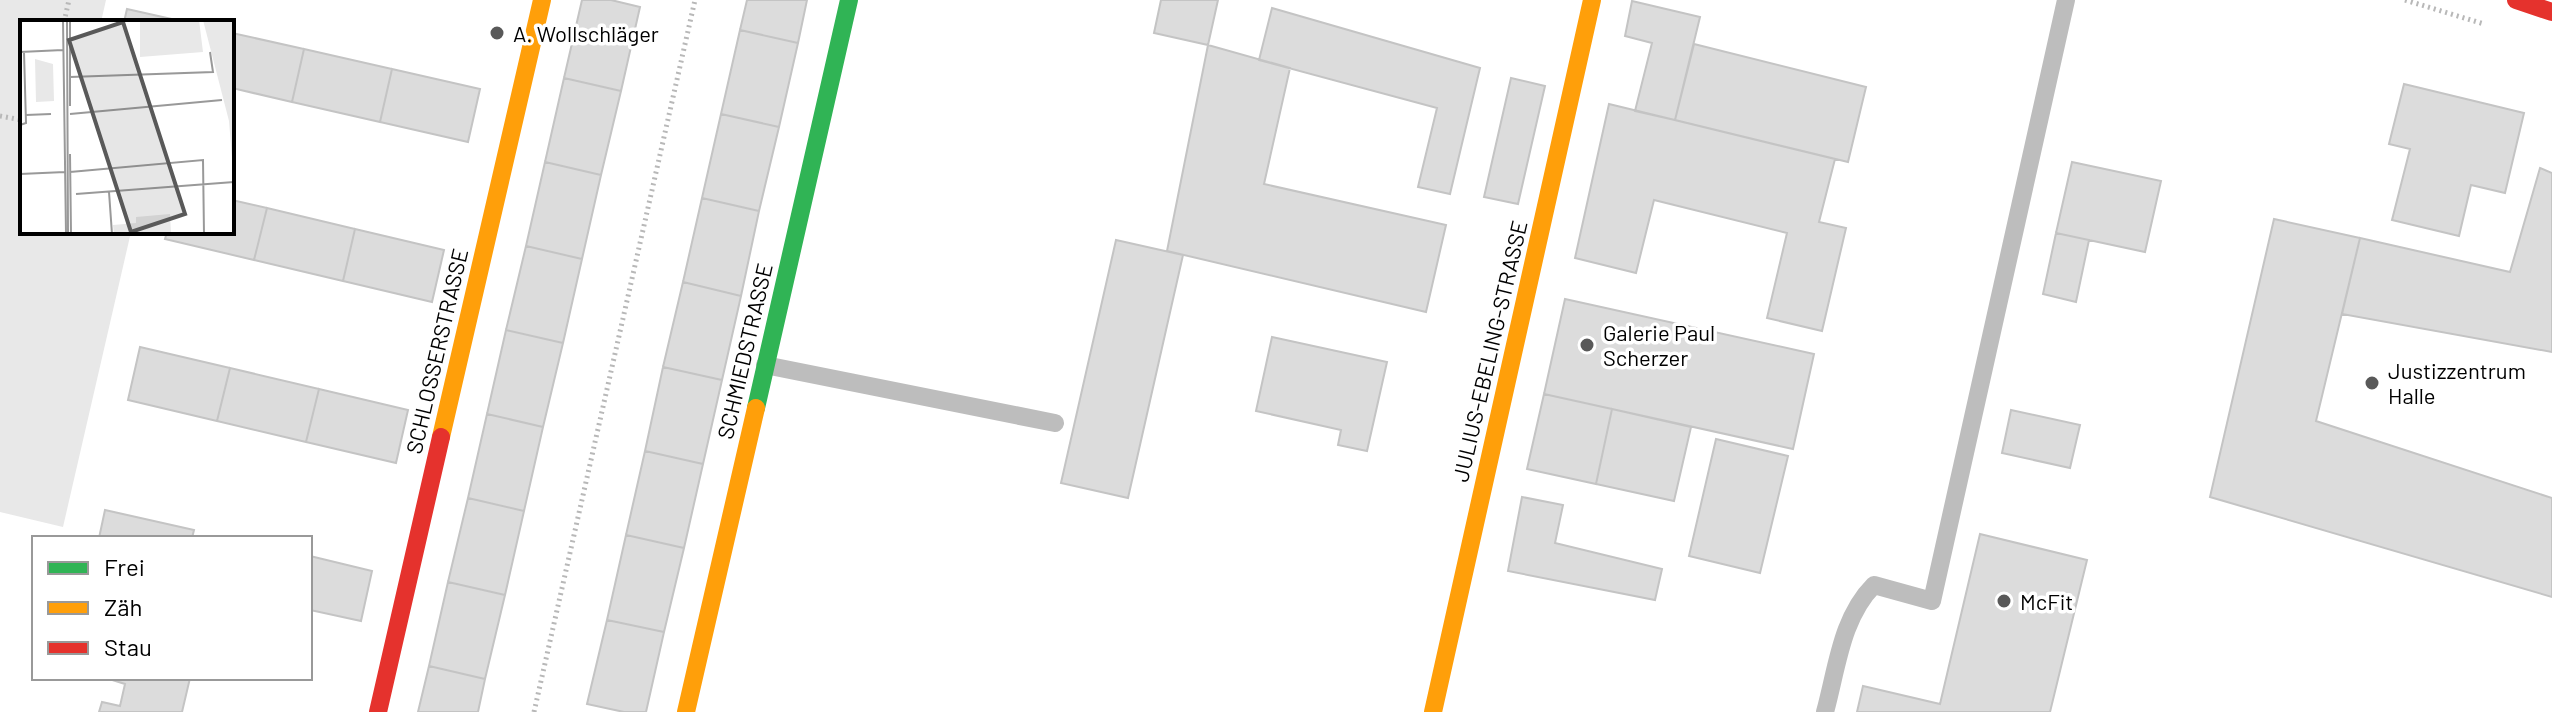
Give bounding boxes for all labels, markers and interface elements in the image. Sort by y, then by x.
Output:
inset map [20,20,234,234]
place label: A. Wollschläger [513,20,659,46]
marker: A. Wollschläger [488,24,506,42]
street label: JULIUS-EBELING-STRASSE [1446,218,1532,484]
street label: SCHLOSSERSTRASSE [400,246,472,456]
street label: SCHMIEDSTRASSE [711,261,777,441]
place label: Galerie Paul Scherzer [1603,319,1715,370]
marker: Galerie Paul Scherzer [1578,336,1596,354]
place label: Justizzentrum Halle [2388,357,2526,408]
marker: Justizzentrum Halle [2363,374,2381,392]
legend [32,536,312,680]
text: Frei [104,552,145,581]
place label: McFit [2020,588,2073,614]
text: Zäh [104,592,142,621]
marker: McFit [1995,592,2013,610]
text: Stau [104,632,152,661]

